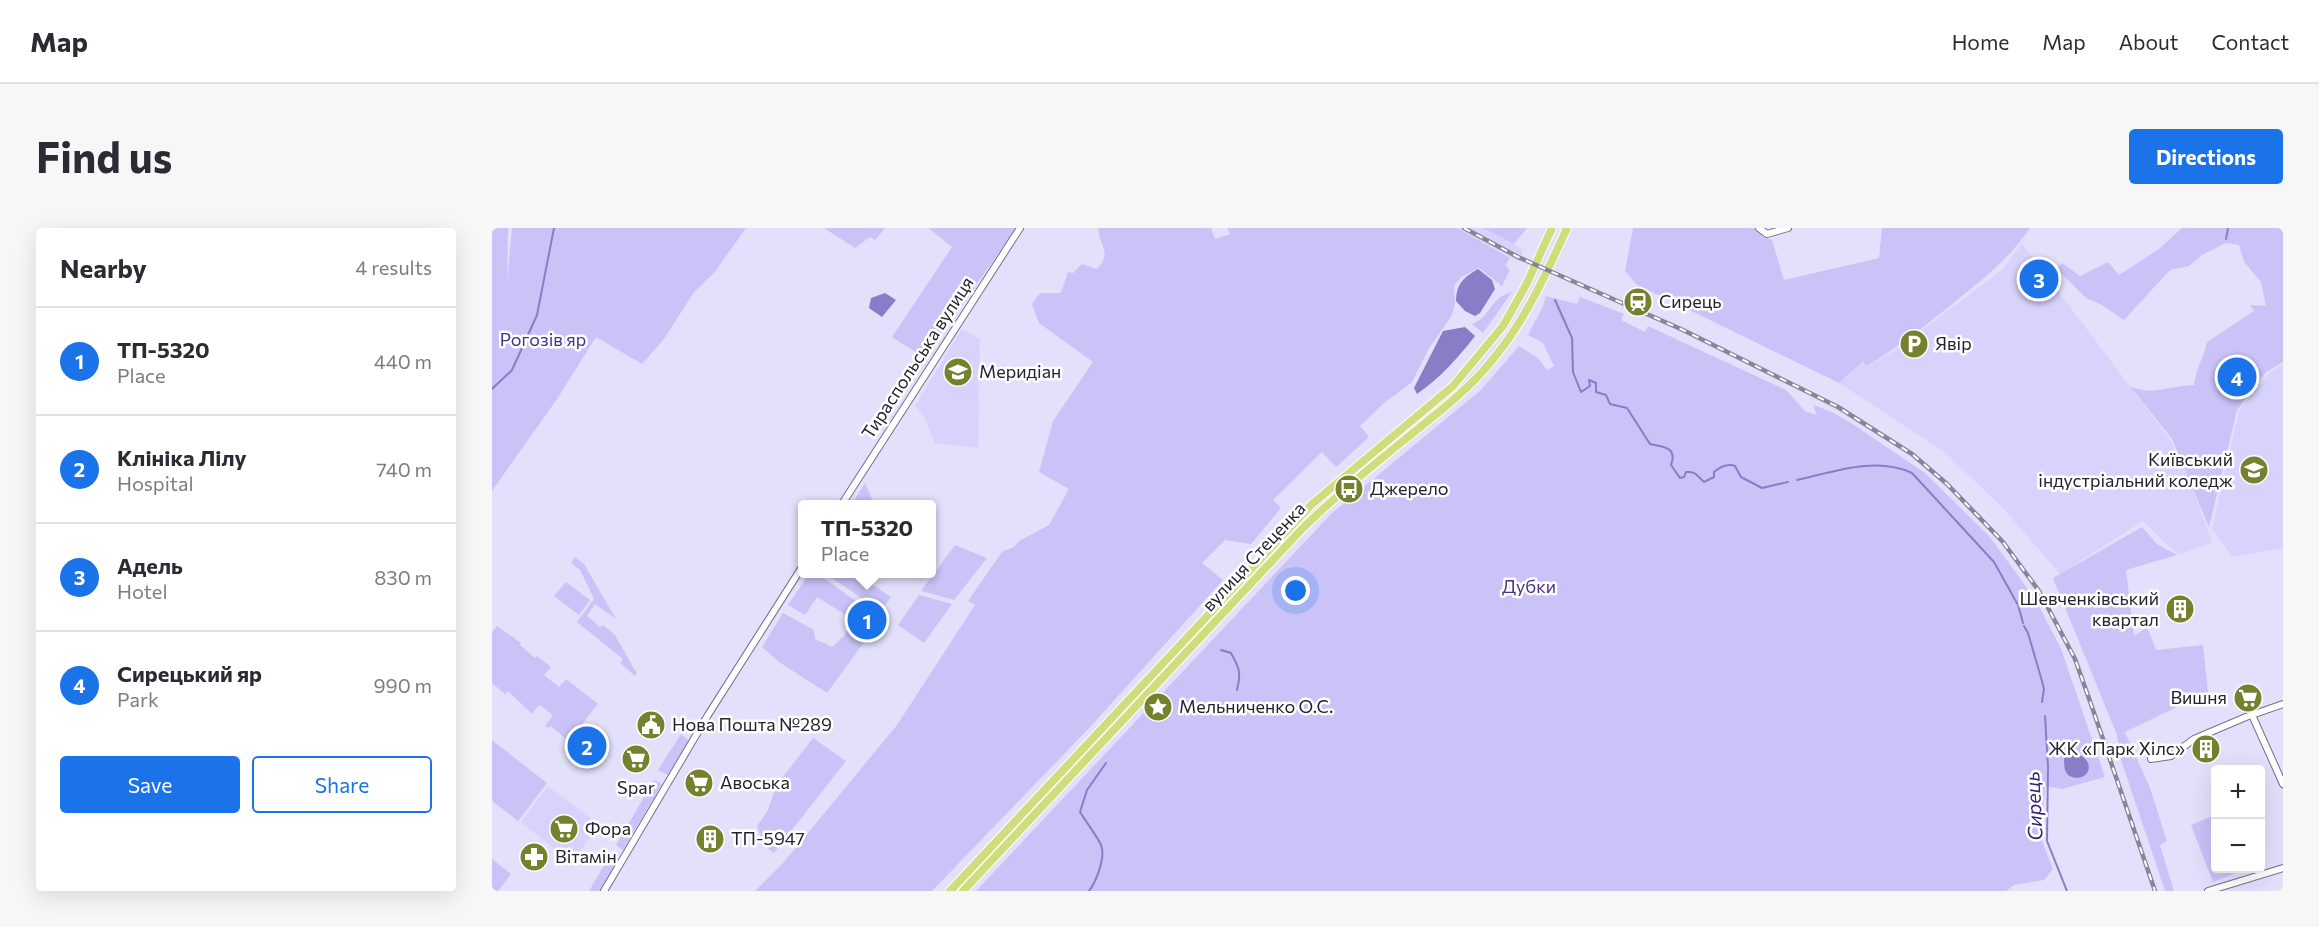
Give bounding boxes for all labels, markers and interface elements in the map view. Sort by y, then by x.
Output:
text: Map [30,24,88,58]
text: Home [1952,29,2009,54]
text: Map [2042,29,2086,54]
text: About [2119,29,2178,54]
text: Contact [2211,29,2289,54]
button: Directions [2129,129,2283,184]
text: Find us [36,130,172,182]
text: Nearby [60,252,147,283]
text: 4 results [355,255,432,279]
pin: 3 [2020,256,2058,302]
street label: Тираспольська вулиця [856,272,978,443]
station icon: Сирець [1622,286,1654,318]
place label: Сирець [1659,290,1721,312]
park label: Рогозів яр [500,328,586,350]
parking icon: Явір [1898,328,1930,360]
place label: Явір [1935,332,1972,354]
text: ТП-5320 [117,336,210,363]
text: 1 [75,349,84,373]
text: 440 m [374,349,432,373]
pin: 4 [2218,354,2256,400]
school or university icon: Меридіан [942,356,974,388]
place label: Меридіан [979,360,1061,382]
text: Place [117,363,166,387]
text: Клініка Лілу [117,444,247,471]
place label: Київський індустріальний коледж [2038,448,2233,491]
school or university icon: Київський індустріальний коледж [2238,454,2270,486]
text: 2 [74,457,85,481]
text: 740 m [376,457,432,481]
text: Hospital [117,471,194,495]
bus stop icon: Джерело [1333,473,1365,505]
place label: Джерело [1370,477,1449,499]
street label: вулиця Стеценка [1197,497,1310,616]
popup [798,500,936,578]
text: ТП-5320 [821,514,913,541]
text: Place [821,541,869,565]
text: Адель [117,552,183,579]
text: 3 [74,565,85,589]
text: 830 m [374,565,432,589]
park label: Дубки [1502,575,1556,597]
your location [1281,576,1310,605]
text: Hotel [117,579,167,603]
place label: Шевченківський квартал [2020,587,2159,630]
building icon: Шевченківський квартал [2164,593,2196,625]
pin: 1 [848,598,886,642]
text: Сирецький яр [117,660,262,687]
text: 4 [73,673,86,697]
text: 990 m [373,673,432,697]
supermarket icon: Вишня [2232,682,2264,714]
place label: Вишня [2170,686,2227,708]
text: Park [117,687,159,711]
place icon: Мельниченко О.С. [1142,691,1174,723]
place label: Мельниченко О.С. [1179,695,1333,717]
public building icon: Нова Пошта №289 [635,709,667,741]
place label: Нова Пошта №289 [672,713,832,735]
pin: 2 [568,724,607,768]
building icon: ЖК «Парк Хілс» [2190,733,2222,765]
place label: ЖК «Парк Хілс» [2048,737,2185,759]
supermarket icon: Spar [620,743,652,775]
button: Save [60,756,240,813]
button: Share [252,756,432,813]
map controls [2211,765,2265,873]
button: + [2211,765,2265,819]
supermarket icon: Авоська [683,767,715,799]
place label: Авоська [720,771,790,793]
water label: Сирець [2019,771,2047,841]
place label: Spar [617,776,655,798]
supermarket icon: Фора [548,813,580,845]
place label: Фора [585,817,631,839]
button: − [2211,819,2265,873]
building icon: ТП-5947 [694,823,726,855]
place label: ТП-5947 [731,827,805,849]
pharmacy icon: Вітамін [518,841,550,873]
place label: Вітамін [555,845,617,867]

